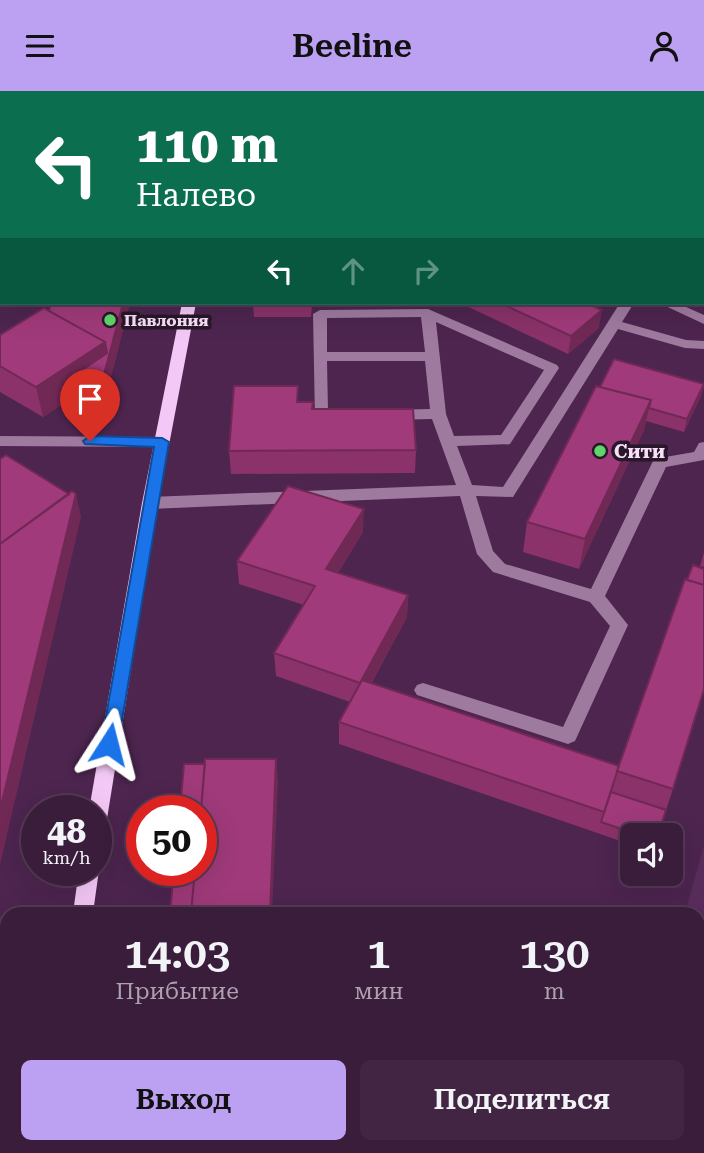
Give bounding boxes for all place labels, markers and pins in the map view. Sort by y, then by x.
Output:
place label: Павлония [124,311,209,330]
marker: Павлония [102,312,118,328]
pin [60,369,120,441]
place label: Сити [614,440,665,463]
marker: Сити [592,443,608,459]

